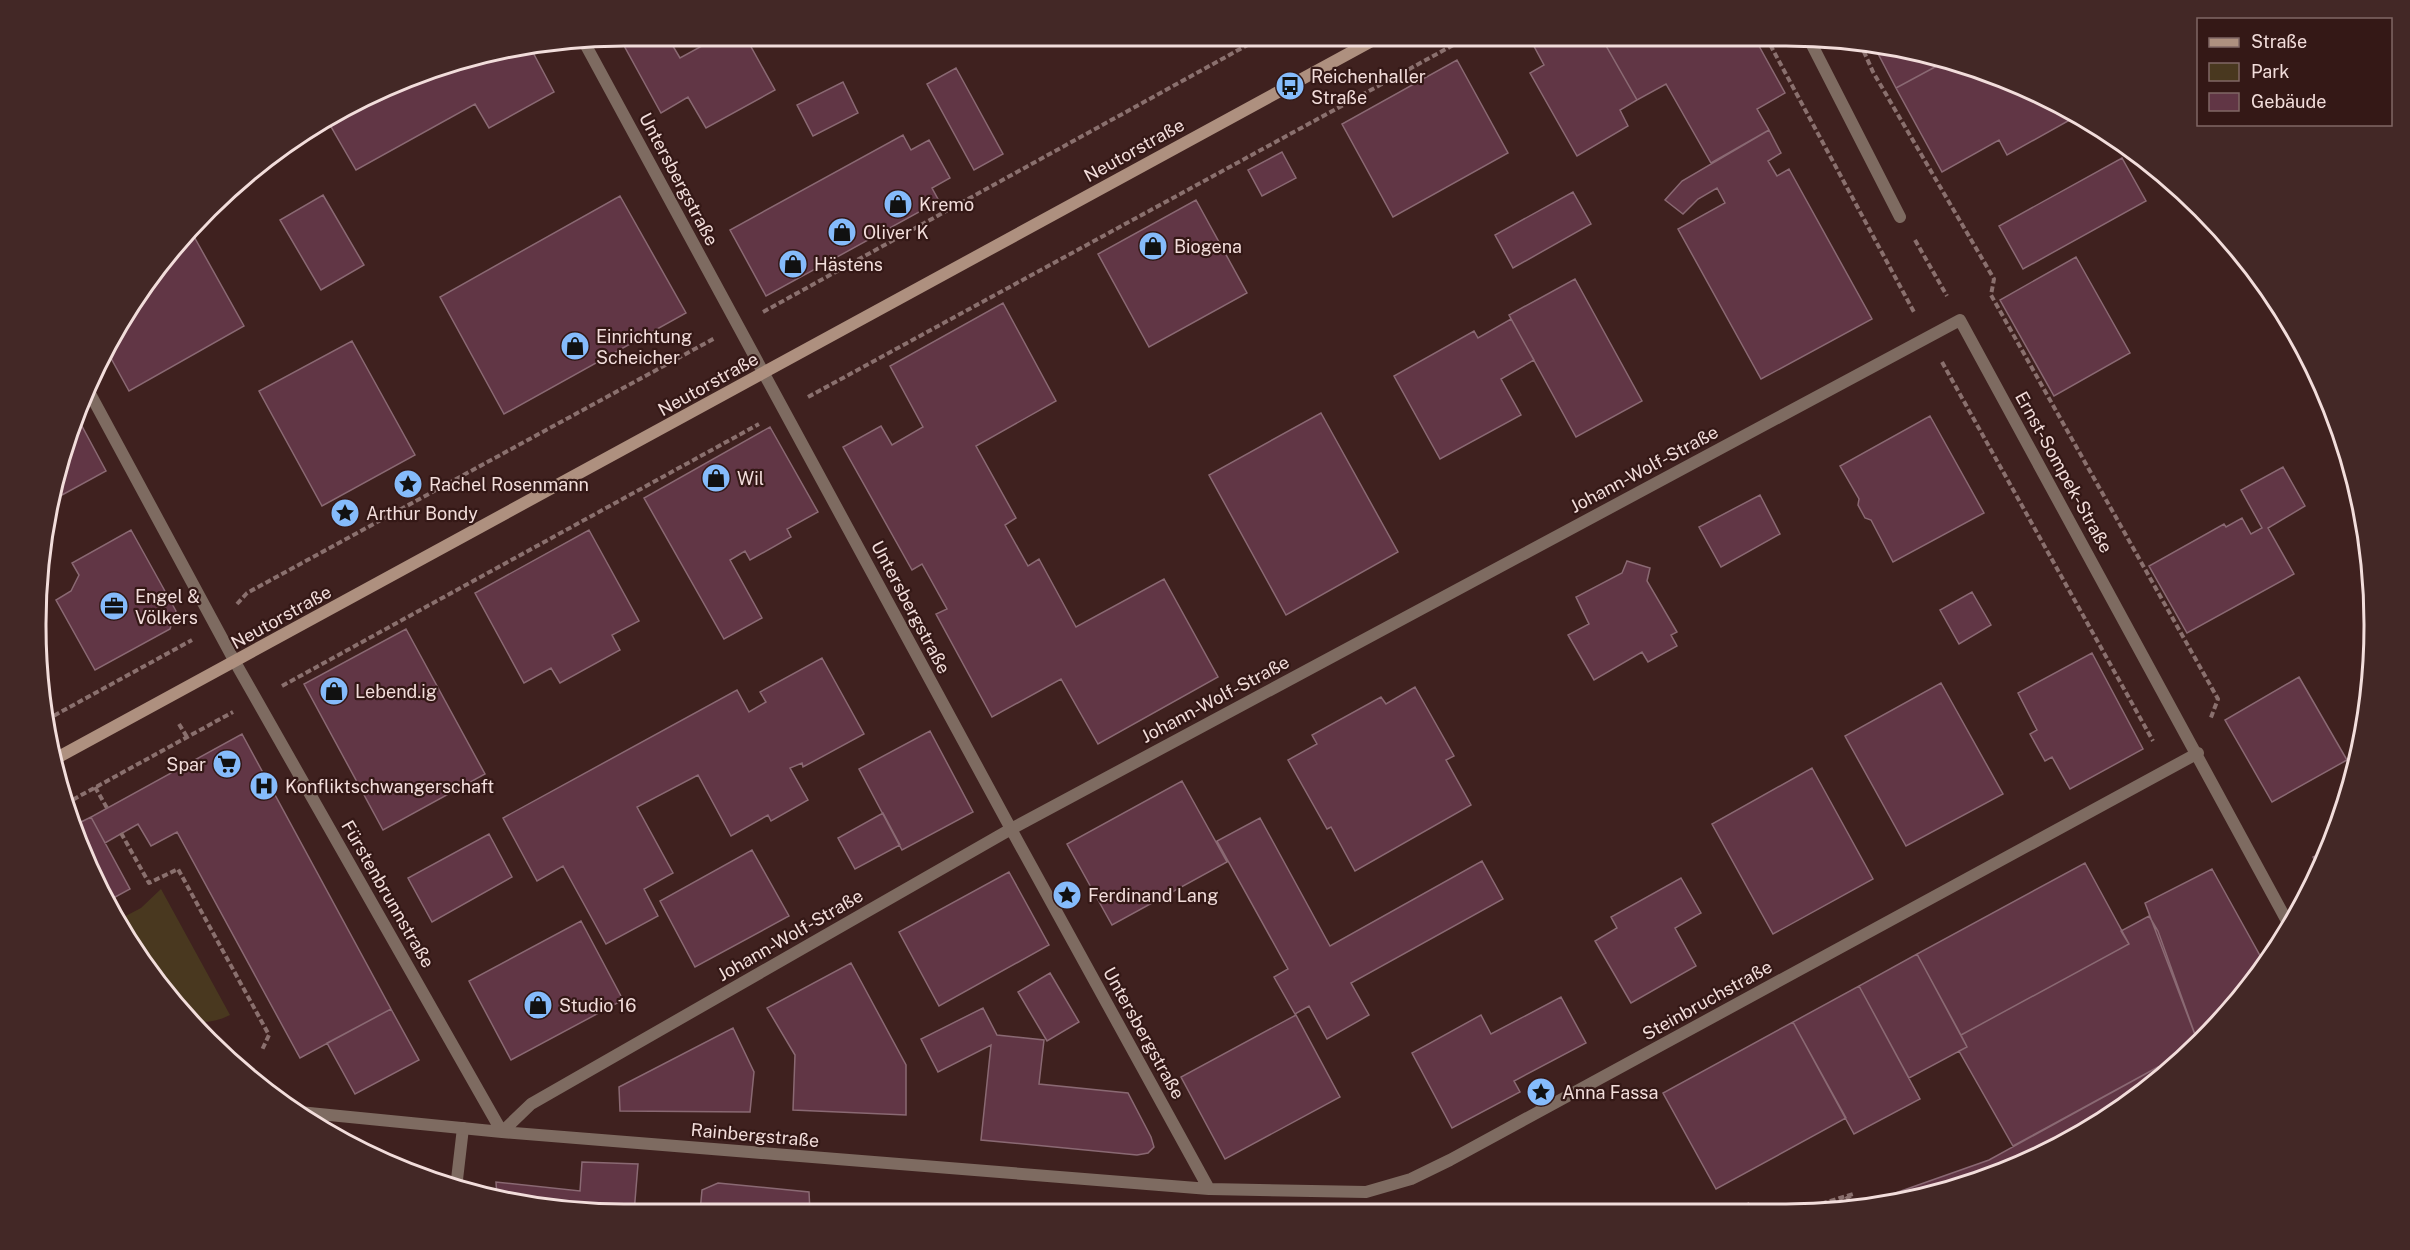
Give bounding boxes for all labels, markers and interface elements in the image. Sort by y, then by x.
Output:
legend [2197,18,2392,126]
text: Straße [2251,31,2307,52]
text: Park [2251,61,2289,82]
place label: Reichenhaller Straße [1311,66,1426,108]
bus stop icon: Reichenhaller Straße [1274,70,1306,102]
text: Gebäude [2251,91,2326,112]
street label: Untersbergstraße [635,109,723,249]
street label: Neutorstraße [1080,114,1188,186]
shop icon: Kremo [882,188,914,220]
place label: Kremo [919,194,974,215]
shop icon: Oliver K [826,216,858,248]
place label: Oliver K [863,222,929,243]
shop icon: Biogena [1137,230,1169,262]
place label: Biogena [1174,236,1242,257]
shop icon: Hästens [777,248,809,280]
place label: Hästens [814,254,883,275]
place label: Einrichtung Scheicher [596,326,692,368]
shop icon: Einrichtung Scheicher [559,330,591,362]
street label: Neutorstraße [654,348,762,420]
street label: Ernst-Sompek-Straße [2011,388,2117,556]
street label: Johann-Wolf-Straße [1566,421,1722,517]
shop icon: Wil [700,462,732,494]
place icon: Rachel Rosenmann [392,468,424,500]
place label: Wil [737,468,764,489]
place label: Rachel Rosenmann [429,474,589,495]
place icon: Arthur Bondy [329,497,361,529]
place label: Arthur Bondy [366,503,478,524]
street label: Untersbergstraße [867,537,955,677]
street label: Neutorstraße [227,581,335,653]
place label: Engel & Völkers [135,586,200,628]
office icon: Engel & Völkers [98,590,130,622]
street label: Johann-Wolf-Straße [1137,651,1293,747]
shop icon: Lebend.ig [318,675,350,707]
place label: Lebend.ig [355,681,437,702]
supermarket icon: Spar [211,748,243,780]
place label: Spar [166,754,206,775]
hospital icon: Konfliktschwangerschaft [248,770,280,802]
place label: Konfliktschwangerschaft [285,776,494,797]
street label: Fürstenbrunnstraße [337,817,439,971]
place icon: Ferdinand Lang [1051,879,1083,911]
street label: Johann-Wolf-Straße [713,885,867,985]
place label: Ferdinand Lang [1088,885,1218,906]
street label: Steinbruchstraße [1638,956,1776,1044]
street label: Untersbergstraße [1099,963,1189,1103]
shop icon: Studio 16 [522,989,554,1021]
place label: Studio 16 [559,995,636,1016]
place icon: Anna Fassa [1525,1076,1557,1108]
place label: Anna Fassa [1562,1082,1658,1103]
street label: Rainbergstraße [690,1119,820,1151]

